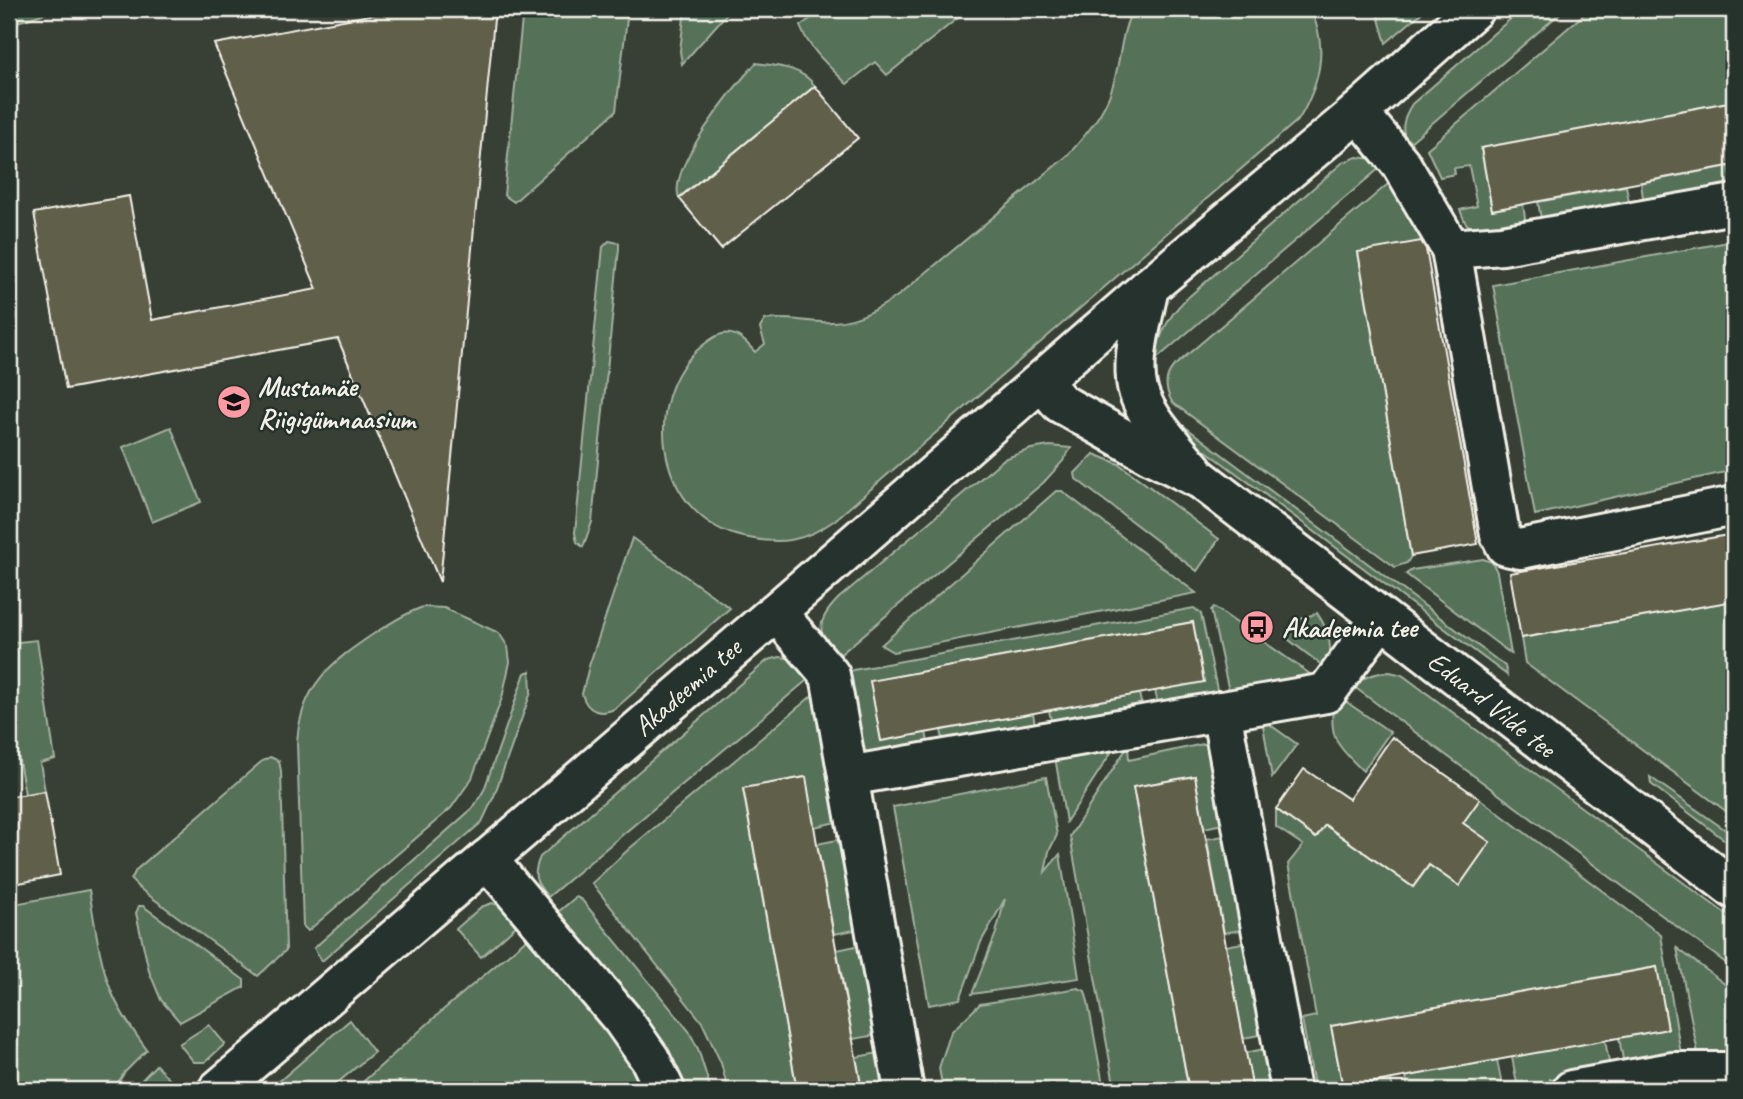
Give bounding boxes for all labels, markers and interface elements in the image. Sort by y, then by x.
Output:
place label: Mustamäe Riigigümnaasium [258,369,418,436]
school or university icon: Mustamäe Riigigümnaasium [215,383,253,421]
bus stop icon: Akadeemia tee [1238,608,1276,646]
place label: Akadeemia tee [1282,610,1420,645]
street label: Akadeemia tee [626,629,750,744]
street label: Eduard Vilde tee [1421,643,1565,766]

